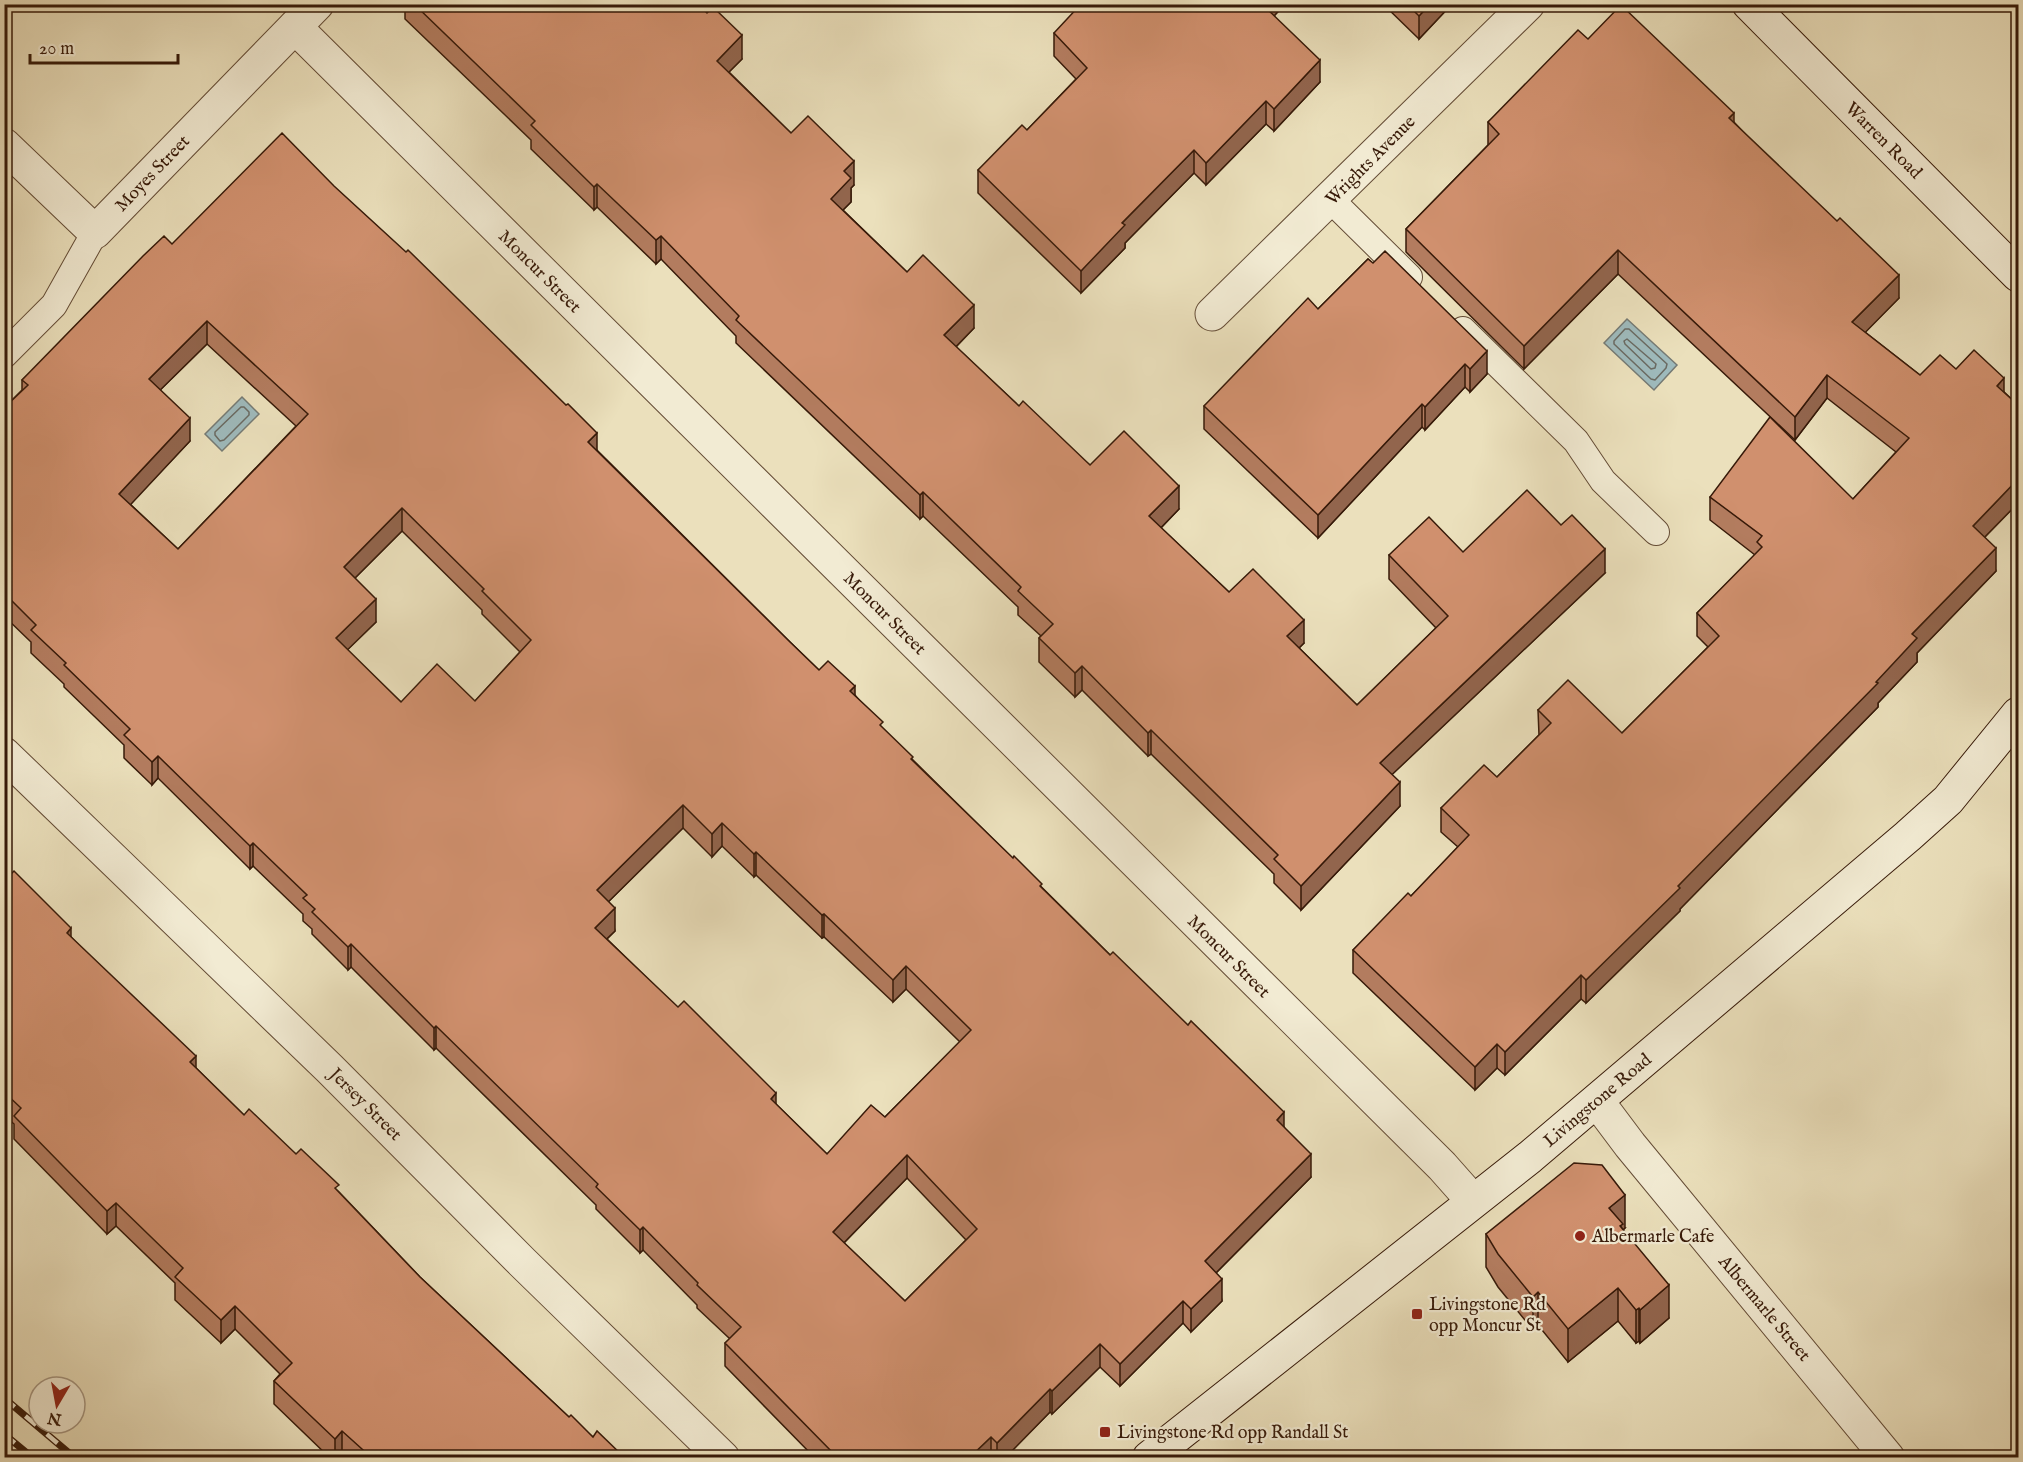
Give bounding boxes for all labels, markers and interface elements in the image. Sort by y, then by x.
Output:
scale bar [30,27,178,65]
text: 20 m [39,38,74,61]
street label: Warren Road [1840,98,1927,185]
street label: Wrights Avenue [1321,111,1421,211]
street label: Moyes Street [111,131,195,217]
street label: Moncur Street [493,226,585,318]
street label: Moncur Street [838,568,930,660]
street label: Moncur Street [1182,911,1274,1003]
street label: Livingstone Road [1539,1049,1657,1153]
street label: Jersey Street [322,1062,406,1146]
place label: Albermarle Cafe [1591,1226,1714,1249]
marker: Albermarle Cafe [1573,1229,1587,1243]
street label: Albermarle Street [1712,1250,1815,1367]
place label: Livingstone Rd opp Moncur St [1429,1294,1546,1338]
marker: Livingstone Rd opp Moncur St [1410,1307,1424,1321]
north arrow [27,1375,87,1435]
text: N [46,1407,64,1429]
place label: Livingstone Rd opp Randall St [1117,1422,1348,1445]
marker: Livingstone Rd opp Randall St [1098,1425,1112,1439]

